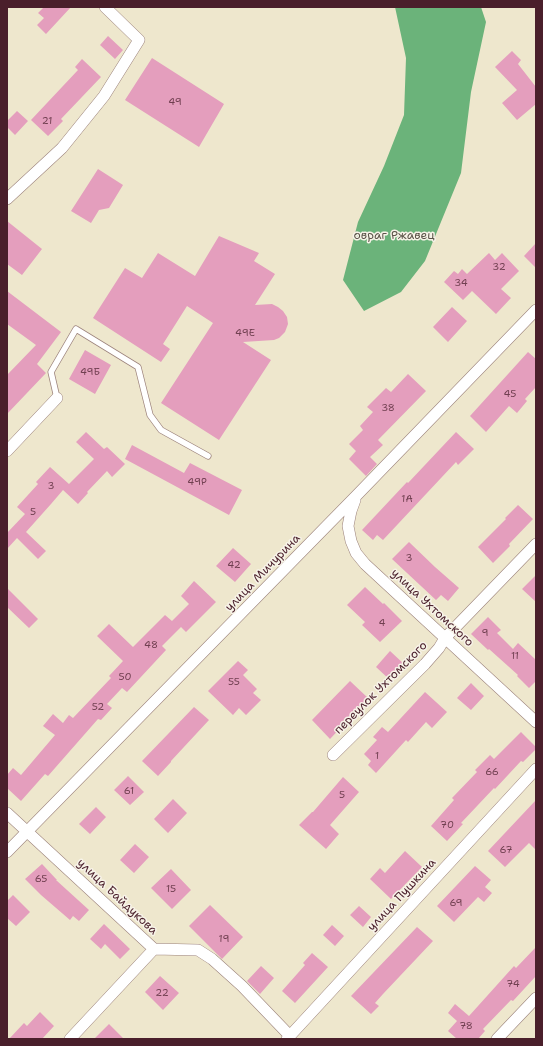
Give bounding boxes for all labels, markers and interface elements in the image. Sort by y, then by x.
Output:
house number: 49 [168,96,182,108]
house number: 21 [42,115,52,127]
park label: овраг Ржавец [353,229,435,243]
house number: 32 [492,261,506,273]
house number: 34 [454,277,468,289]
house number: 49Е [235,327,255,339]
house number: 49Б [80,366,100,378]
house number: 45 [504,388,516,400]
house number: 38 [381,402,395,414]
house number: 49Р [187,476,207,488]
house number: 3 [48,480,54,492]
house number: 1А [401,493,413,505]
house number: 5 [30,506,36,518]
street label: улица Мичурина [222,531,304,615]
house number: 3 [406,552,412,564]
house number: 42 [227,559,241,571]
street label: улица Ухтомского [388,566,476,650]
house number: 4 [379,617,385,629]
house number: 9 [482,627,488,639]
house number: 48 [144,639,158,651]
street label: переулок Ухтомского [332,639,430,737]
house number: 11 [511,650,519,662]
house number: 50 [118,671,132,683]
house number: 55 [228,676,240,688]
house number: 52 [92,701,104,713]
house number: 1 [375,750,379,762]
house number: 66 [485,766,499,778]
house number: 61 [124,785,134,797]
house number: 5 [339,789,345,801]
house number: 70 [440,819,454,831]
house number: 67 [500,844,512,856]
street label: улица Байдукова [74,856,160,938]
street label: улица Пушкина [365,856,439,934]
house number: 65 [35,873,47,885]
house number: 15 [166,883,176,895]
house number: 69 [449,897,463,909]
house number: 19 [219,933,229,945]
house number: 74 [506,978,520,990]
house number: 22 [155,987,169,999]
house number: 78 [459,1020,473,1032]

